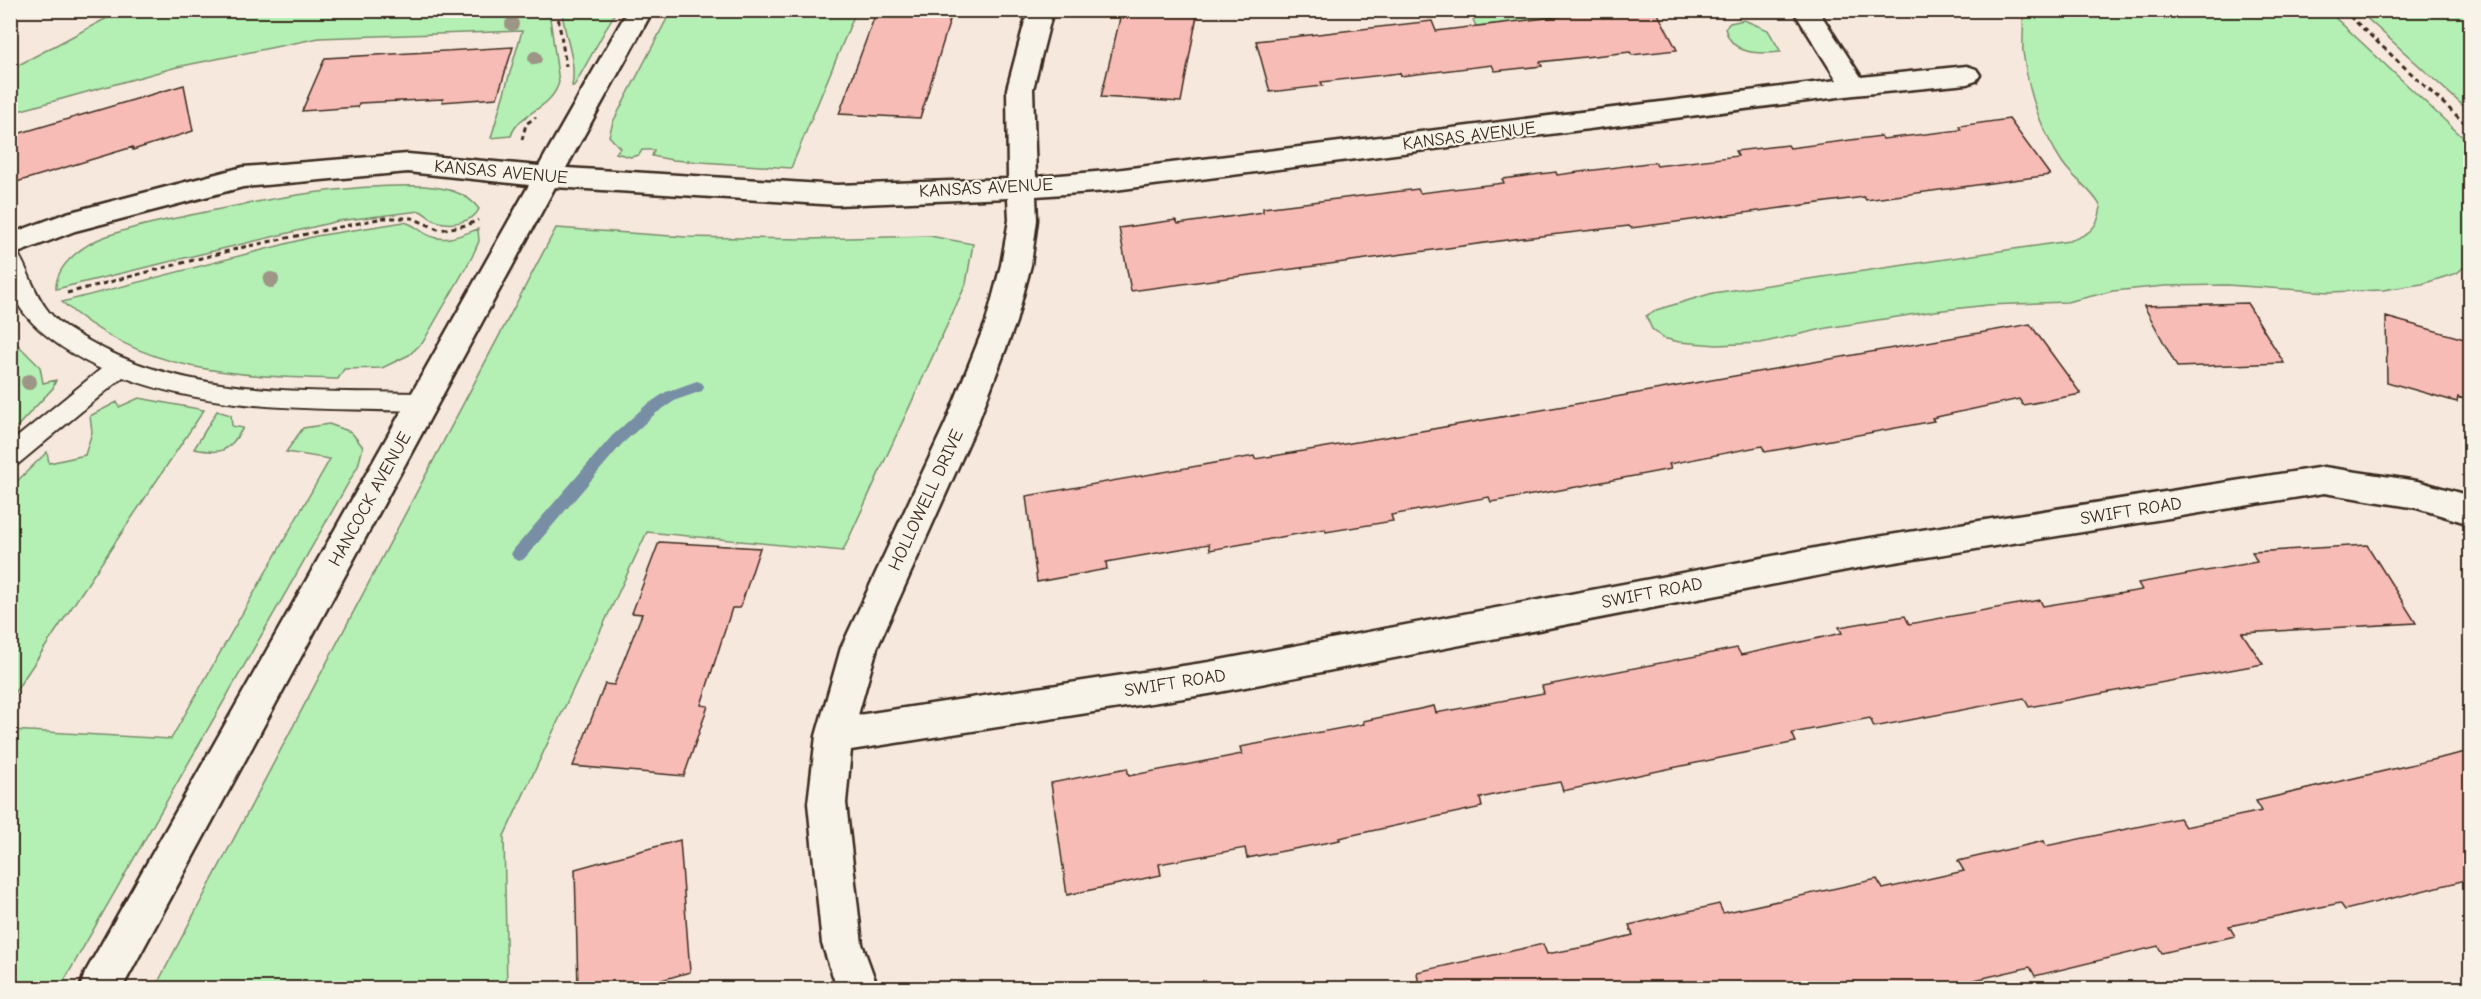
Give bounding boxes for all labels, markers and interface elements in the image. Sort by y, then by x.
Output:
street label: KANSAS AVENUE [1401,117,1537,155]
street label: KANSAS AVENUE [433,156,569,188]
street label: KANSAS AVENUE [919,174,1054,202]
street label: HOLLOWELL DRIVE [884,426,968,574]
street label: HANCOCK AVENUE [324,428,416,570]
street label: SWIFT ROAD [2079,493,2183,529]
street label: SWIFT ROAD [1600,573,1704,613]
street label: SWIFT ROAD [1123,665,1227,701]

